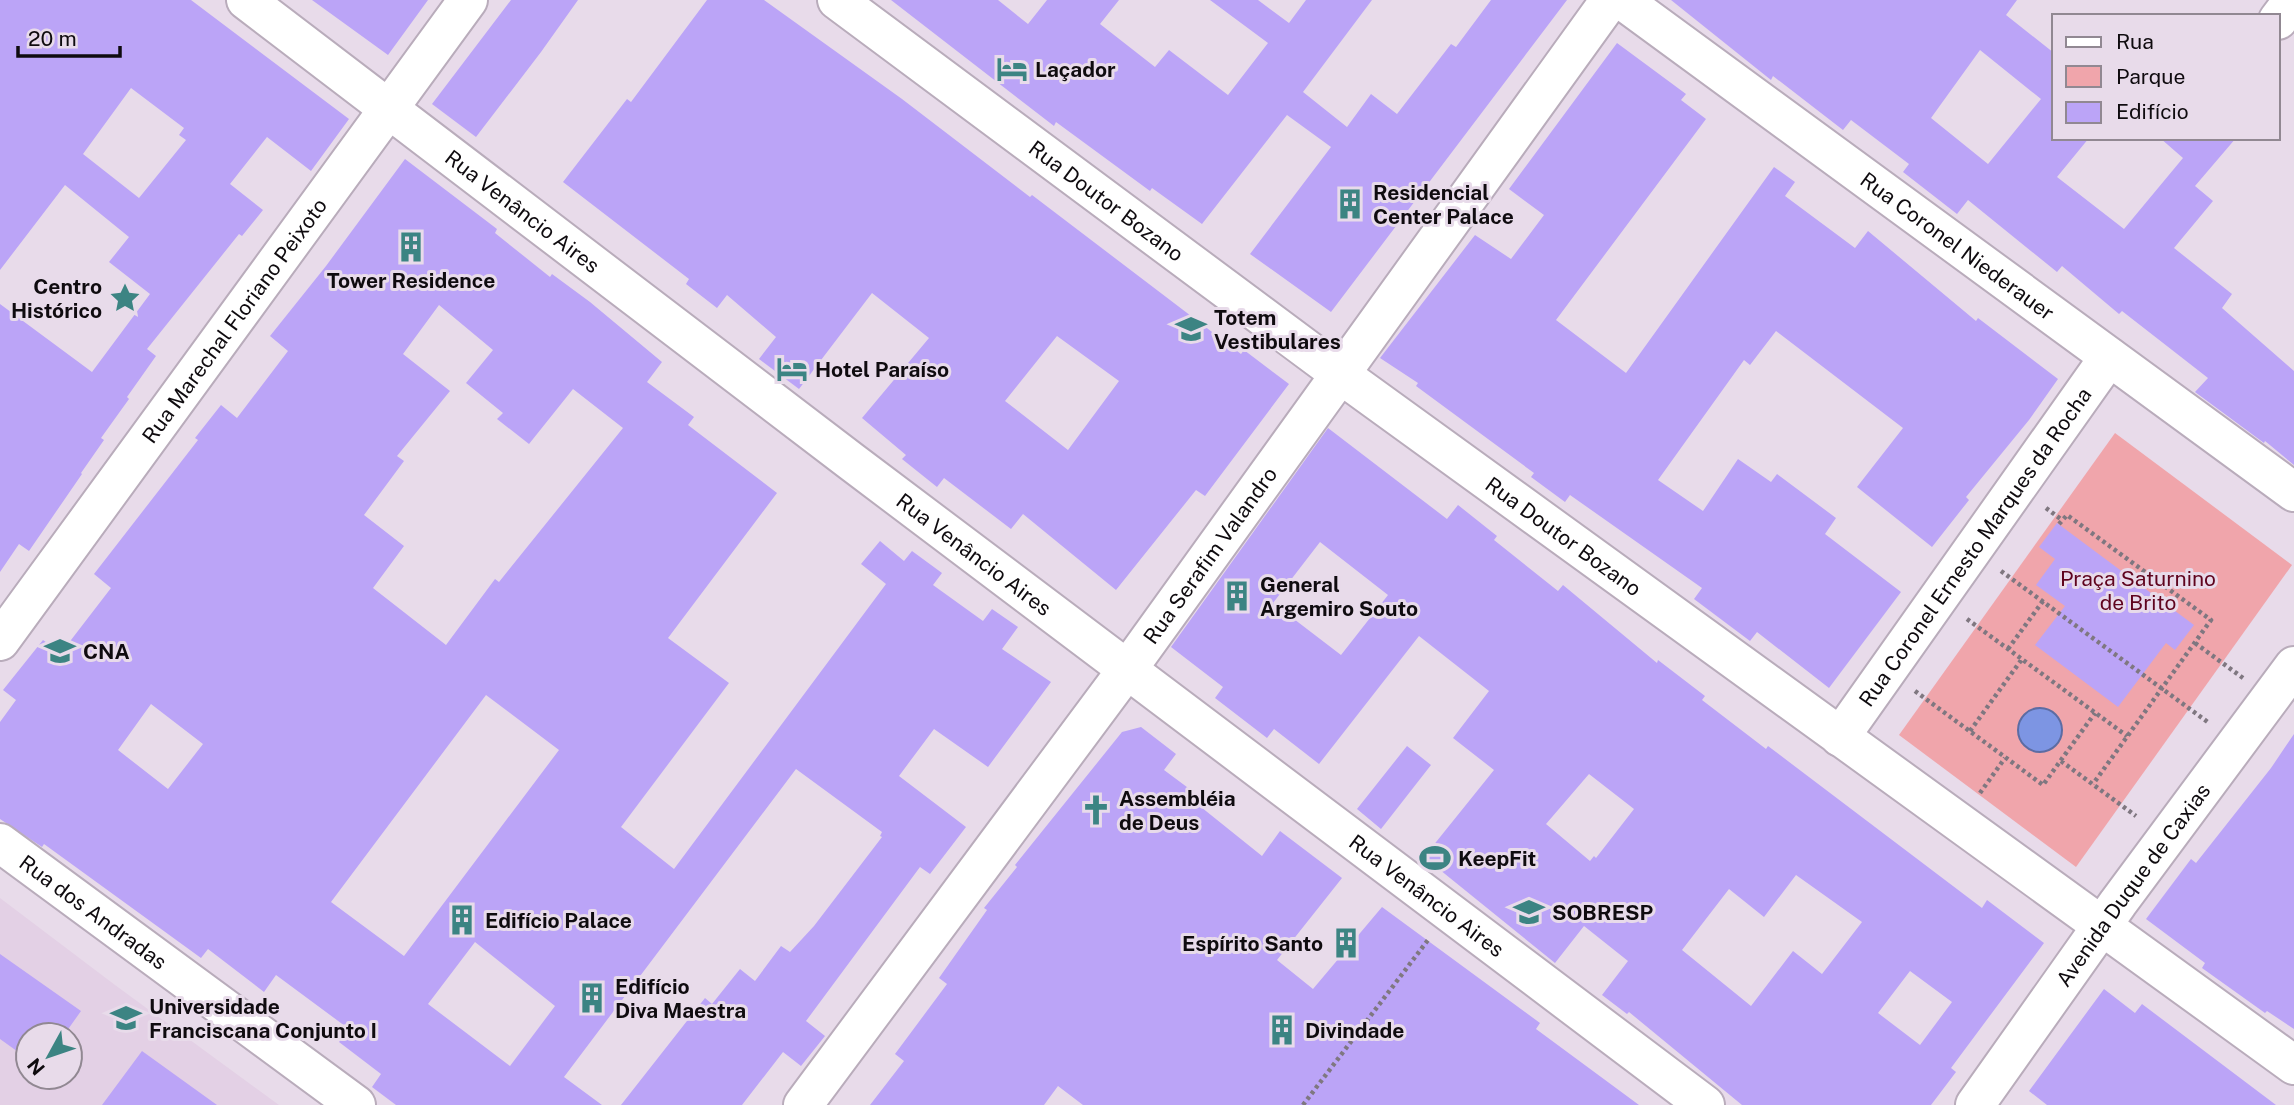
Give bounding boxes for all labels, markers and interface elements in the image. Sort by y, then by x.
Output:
scale bar [18,14,119,58]
legend [2052,14,2280,140]
text: 20 m [28,26,77,51]
text: Rua [2116,29,2154,54]
hotel icon: Laçador [995,52,1029,86]
place label: Laçador [1035,57,1116,82]
text: Parque [2116,64,2185,89]
text: Edifício [2116,99,2189,124]
street label: Rua Doutor Bozano [1024,135,1189,266]
street label: Rua Venâncio Aires [441,144,605,278]
street label: Rua Coronel Niederauer [1856,167,2059,325]
place label: Residencial Center Palace [1373,180,1514,229]
building icon: Residencial Center Palace [1333,187,1367,221]
street label: Rua Marechal Floriano Peixoto [137,193,332,448]
building icon: Tower Residence [394,230,428,264]
place label: Tower Residence [327,268,495,293]
place label: Centro Histórico [11,274,102,323]
place icon: Centro Histórico [108,281,142,315]
place label: Totem Vestibulares [1214,305,1341,354]
school or university icon: Totem Vestibulares [1174,312,1208,346]
hotel icon: Hotel Paraíso [775,352,809,386]
place label: Hotel Paraíso [815,357,949,382]
street label: Rua Coronel Ernesto Marques da Rocha [1853,382,2096,711]
street label: Rua Serafim Valandro [1138,462,1282,648]
street label: Rua Doutor Bozano [1481,471,1646,601]
street label: Rua Venâncio Aires [892,488,1057,621]
park label: Praça Saturnino de Brito [2060,566,2216,615]
place label: General Argemiro Souto [1260,572,1418,621]
building icon: General Argemiro Souto [1220,579,1254,613]
school or university icon: CNA [43,634,77,668]
place label: CNA [83,639,130,664]
street label: Avenida Duque de Caxias [2051,778,2215,991]
place label: Assembléia de Deus [1119,786,1236,835]
church icon: Assembléia de Deus [1079,793,1113,827]
street label: Rua Venâncio Aires [1345,829,1509,962]
sports icon: KeepFit [1418,841,1452,875]
place label: KeepFit [1458,846,1536,871]
street label: Rua dos Andradas [15,849,172,974]
school or university icon: SOBRESP [1512,895,1546,929]
place label: SOBRESP [1552,900,1654,925]
building icon: Edifício Palace [445,903,479,937]
place label: Edifício Palace [485,908,632,933]
building icon: Espírito Santo [1329,926,1363,960]
place label: Espírito Santo [1182,931,1323,956]
place label: Edifício Diva Maestra [615,974,746,1023]
building icon: Edifício Diva Maestra [575,981,609,1015]
place label: Universidade Franciscana Conjunto I [149,994,377,1043]
school or university icon: Universidade Franciscana Conjunto I [109,1001,143,1035]
building icon: Divindade [1265,1013,1299,1047]
place label: Divindade [1305,1018,1404,1043]
north arrow [14,1021,84,1091]
text: N [23,1054,49,1080]

